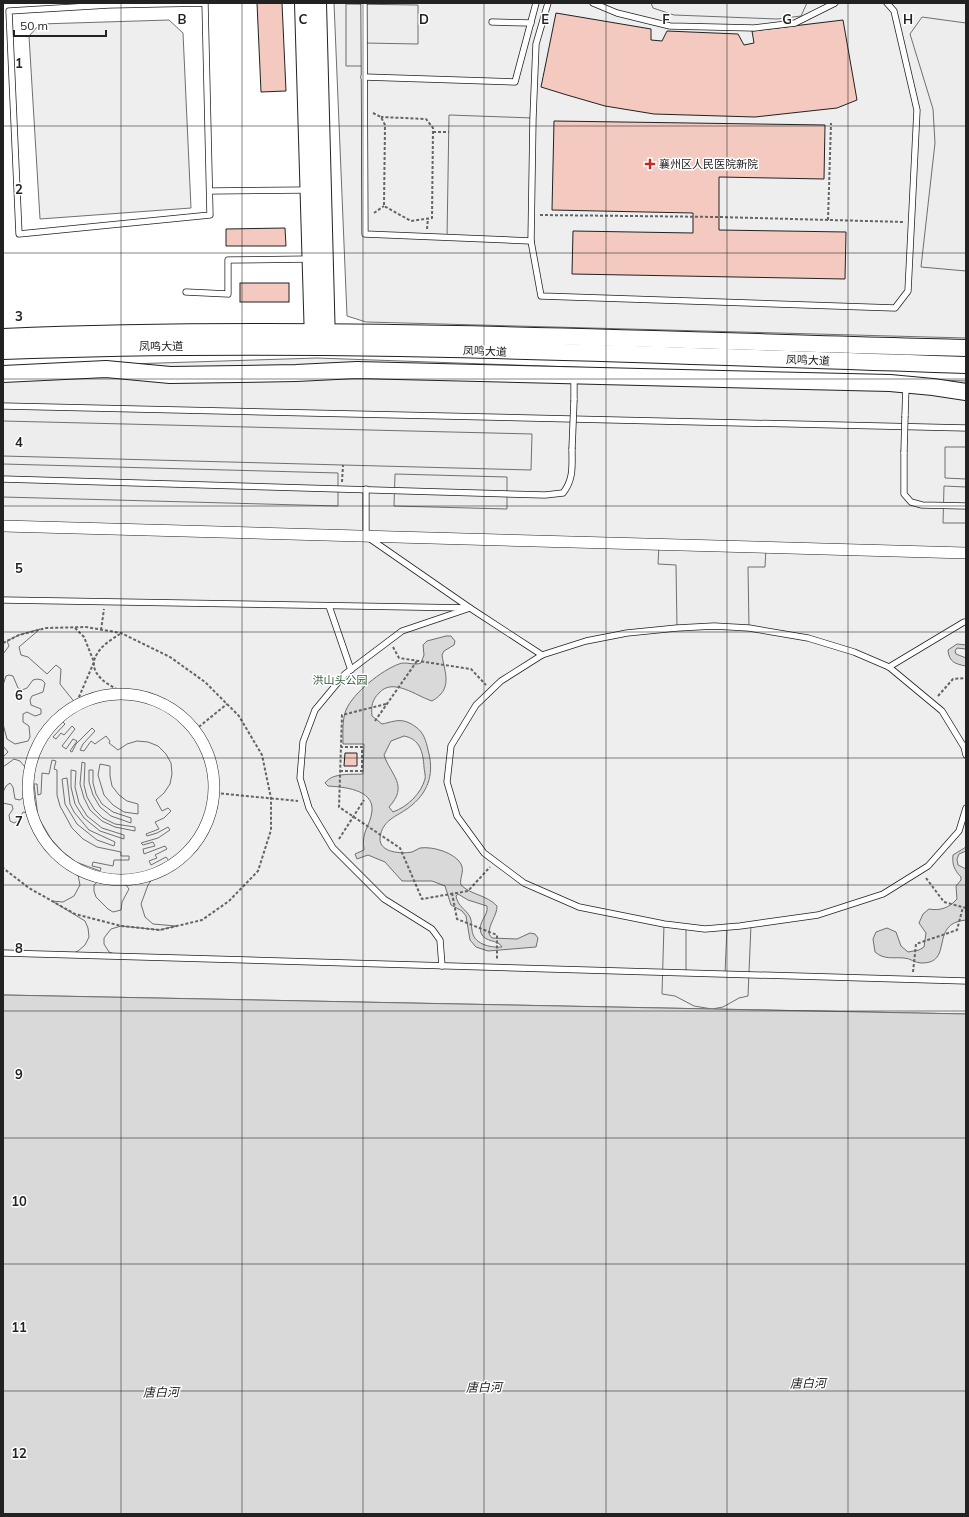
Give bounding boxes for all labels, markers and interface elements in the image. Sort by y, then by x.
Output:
text: B [178,11,187,27]
text: C [299,11,308,27]
text: D [419,11,429,27]
text: E [541,11,549,27]
text: F [662,11,670,27]
text: G [782,11,792,27]
text: H [903,11,913,27]
scale bar [14,12,106,38]
text: 50 m [20,18,48,33]
text: 1 [15,55,23,71]
place label: 襄州区人民医院新院 [659,157,758,171]
marker: 襄州区人民医院新院 [644,158,656,170]
text: 2 [15,181,23,197]
text: 3 [15,308,23,324]
street label: 凤鸣大道 [139,339,183,353]
street label: 凤鸣大道 [463,343,507,359]
street label: 凤鸣大道 [786,352,830,368]
text: 4 [15,434,23,450]
text: 5 [15,560,23,576]
park label: 洪山头公园 [313,673,368,687]
text: 6 [15,687,23,703]
text: 7 [15,813,23,829]
text: 8 [15,940,23,956]
text: 9 [15,1066,23,1082]
text: 10 [11,1193,27,1209]
text: 11 [11,1319,27,1335]
water label: 唐白河 [790,1375,828,1391]
water label: 唐白河 [466,1379,504,1395]
water label: 唐白河 [143,1384,181,1400]
text: 12 [11,1445,27,1461]

